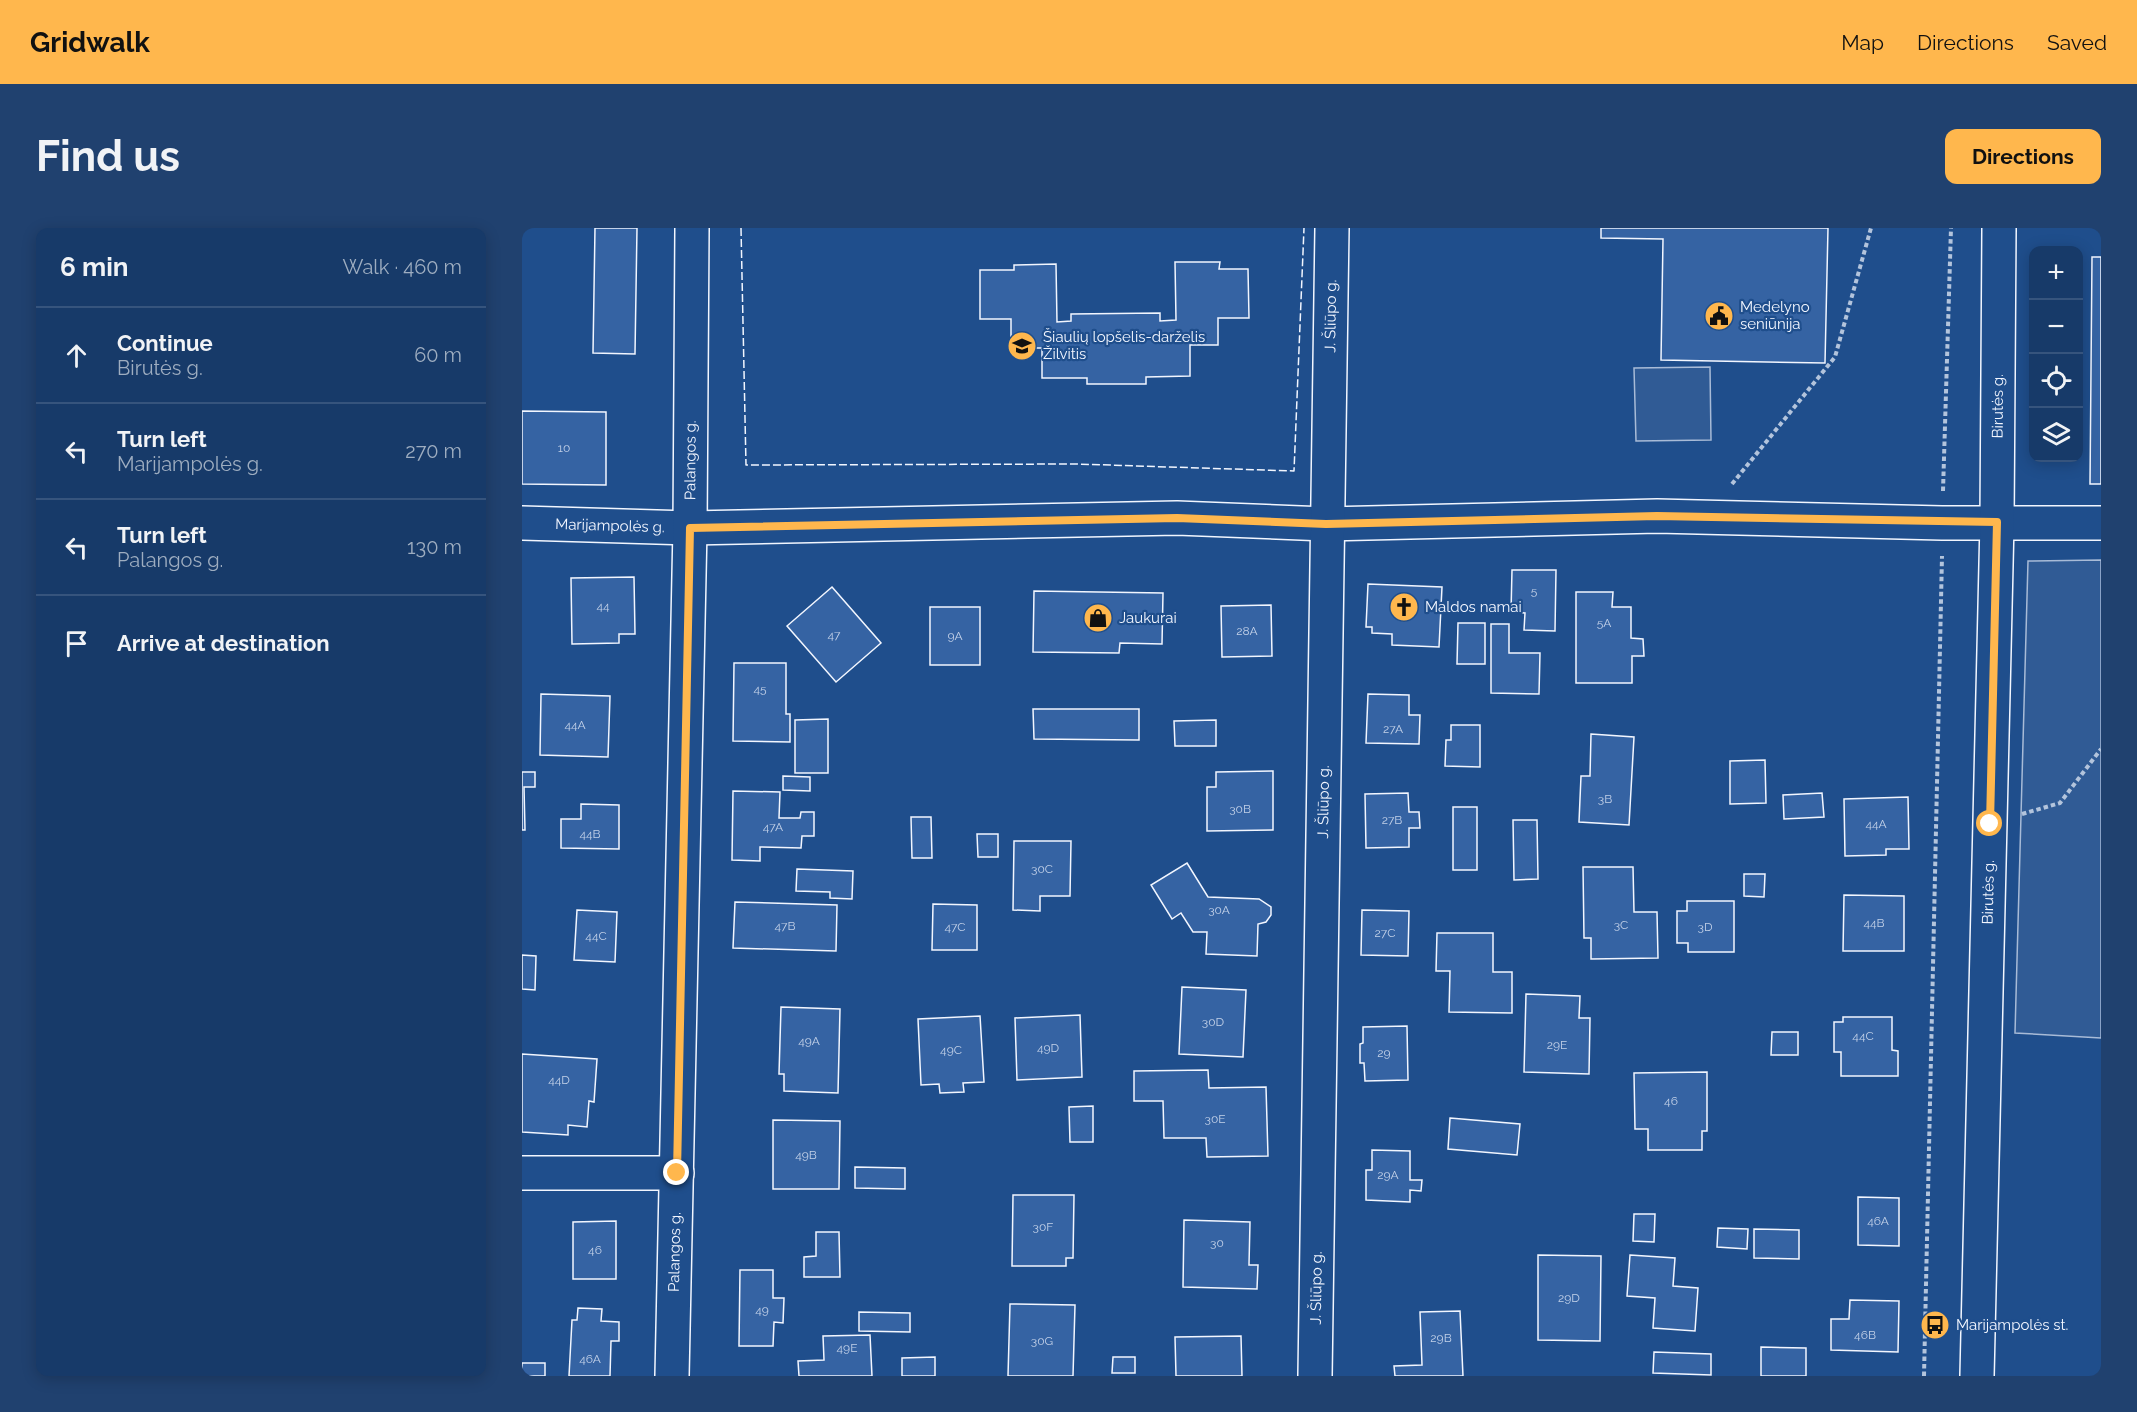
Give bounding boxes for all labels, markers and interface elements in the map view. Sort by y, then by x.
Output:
text: Gridwalk [30,26,150,59]
text: Map [1841,30,1884,55]
text: Directions [1917,30,2014,55]
text: Saved [2047,30,2107,55]
button: Directions [1945,129,2101,184]
text: Find us [36,132,180,181]
map controls [2029,246,2083,462]
button: + [2029,246,2083,300]
text: 6 min [60,252,129,282]
text: Walk · 460 m [343,255,462,279]
street label: J. Šliūpo g. [1320,279,1340,353]
place label: Medelyno seniūnija [1740,298,1810,333]
public building icon: Medelyno seniūnija [1703,300,1735,332]
button: − [2029,300,2083,354]
place label: Šiaulių lopšelis-darželis Žilvitis [1043,327,1205,363]
text: Continue [117,330,213,356]
school or university icon: Šiaulių lopšelis-darželis Žilvitis [1006,330,1038,362]
icon: ahead [60,339,93,372]
text: 60 m [414,343,462,367]
button: locate [2029,354,2083,408]
text: Birutės g. [117,356,203,380]
street label: Birutės g. [1989,374,2007,438]
button: layers [2029,408,2083,462]
street label: Palangos g. [681,420,700,500]
text: Turn left [117,426,207,452]
icon: left [60,435,93,468]
text: 270 m [405,439,462,463]
house number: 10 [558,441,570,455]
text: Marijampolės g. [117,452,263,476]
street label: Marijampolės g. [555,515,665,536]
text: Turn left [117,522,207,548]
icon: left [60,531,93,564]
text: 130 m [407,535,462,559]
text: Palangos g. [117,548,223,572]
house number: 5 [1531,584,1538,598]
church icon: Maldos namai [1388,591,1420,623]
place label: Maldos namai [1425,598,1522,616]
house number: 44 [596,599,610,613]
shop icon: Jaukurai [1082,602,1114,634]
place label: Jaukurai [1119,609,1177,627]
house number: 5A [1597,616,1611,630]
house number: 28A [1236,624,1258,638]
icon: arrive [60,627,93,660]
house number: 47 [828,628,841,642]
house number: 9A [947,629,963,643]
text: Arrive at destination [117,630,330,656]
house number: 45 [753,682,767,696]
house number: 44A [564,718,586,732]
house number: 27A [1383,722,1403,736]
street label: J. Šliūpo g. [1313,765,1333,839]
house number: 3B [1598,792,1612,806]
house number: 30B [1229,802,1251,816]
route start [1976,810,2002,836]
house number: 27B [1382,813,1402,827]
house number: 44A [1865,817,1887,831]
house number: 47A [763,820,783,834]
house number: 44B [579,827,601,841]
street label: Birutės g. [1979,860,1998,925]
house number: 30C [1031,862,1053,876]
house number: 30A [1208,903,1230,917]
house number: 44B [1863,916,1885,930]
house number: 3C [1614,918,1628,932]
house number: 47B [775,919,795,933]
house number: 47C [944,920,966,934]
house number: 3D [1698,920,1713,934]
house number: 27C [1375,926,1395,940]
house number: 44C [585,929,607,943]
house number: 30D [1202,1015,1225,1029]
house number: 44C [1852,1029,1874,1043]
house number: 49A [798,1034,820,1048]
house number: 29E [1547,1038,1567,1052]
house number: 49D [1037,1041,1059,1055]
house number: 49C [940,1043,962,1057]
house number: 29 [1377,1046,1391,1060]
house number: 44D [548,1073,570,1087]
house number: 46 [1664,1094,1678,1108]
house number: 30E [1204,1112,1226,1126]
house number: 49B [795,1148,817,1162]
route end [663,1159,689,1185]
house number: 29A [1377,1168,1399,1182]
street label: Palangos g. [665,1212,684,1292]
house number: 46A [1867,1214,1889,1228]
house number: 30F [1033,1220,1053,1234]
house number: 30 [1210,1236,1224,1250]
house number: 46 [588,1243,602,1257]
street label: J. Šliūpo g. [1306,1251,1326,1325]
house number: 29D [1558,1291,1580,1305]
house number: 49 [755,1303,769,1317]
bus stop icon: Marijampolės st. [1919,1309,1951,1341]
place label: Marijampolės st. [1956,1316,2068,1334]
house number: 46B [1854,1328,1876,1342]
house number: 29B [1430,1331,1452,1345]
house number: 30G [1031,1334,1053,1348]
house number: 49E [837,1341,857,1355]
house number: 46A [579,1352,601,1366]

